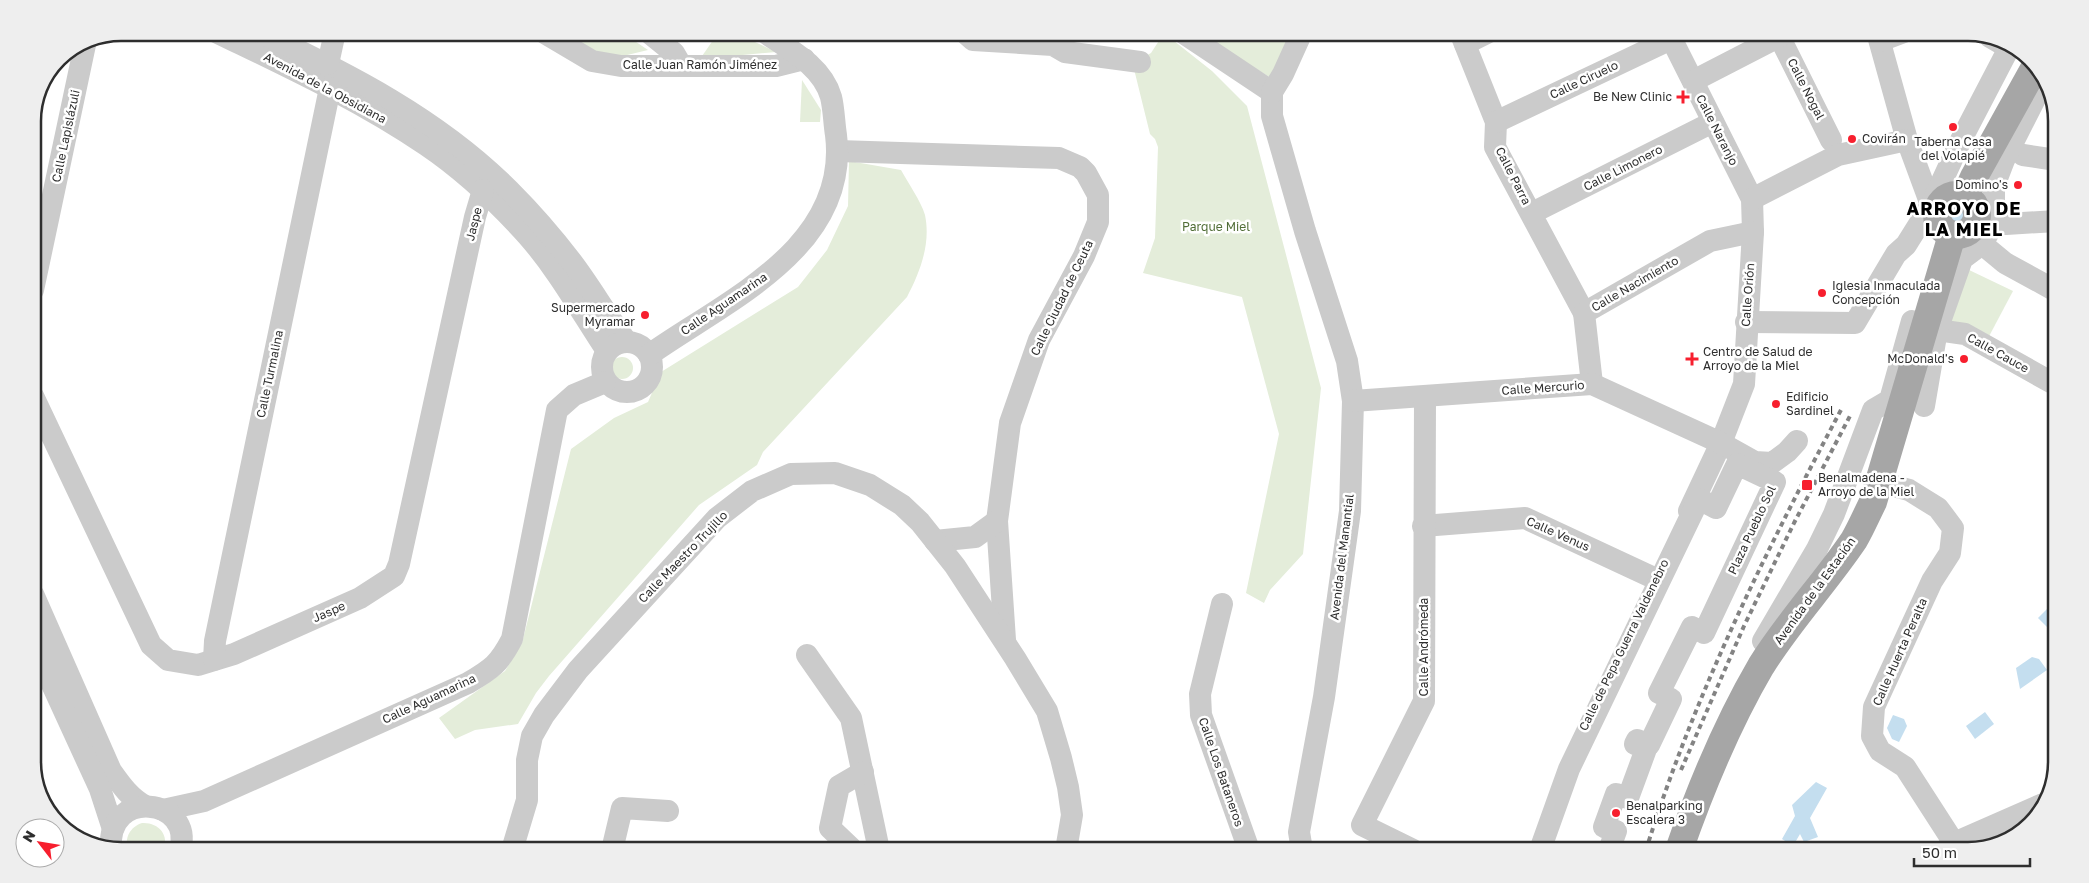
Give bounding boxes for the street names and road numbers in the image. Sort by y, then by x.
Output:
street label: Avenida de la Obsidiana [261,49,389,126]
street label: Calle Nogal [1785,56,1828,122]
street label: Calle Juan Ramón Jiménez [623,57,777,72]
street label: Calle Ciruelo [1547,57,1620,102]
street label: Calle Lapislázuli [48,88,83,184]
street label: Calle Naranjo [1693,92,1742,168]
street label: Calle Limonero [1581,141,1665,194]
street label: Calle Parra [1492,144,1534,207]
street label: Jaspe [462,205,485,242]
street label: Calle Ciudad de Ceuta [1027,237,1096,358]
street label: Calle Nacimiento [1588,253,1681,315]
street label: Calle Orión [1738,263,1757,327]
street label: Calle Aguamarina [678,269,770,338]
street label: Calle Turmalina [253,329,286,419]
street label: Calle Cauce [1965,329,2032,376]
street label: Calle Mercurio [1501,377,1585,398]
street label: Plaza Pueblo Sol [1724,483,1779,577]
street label: Avenida del Manantial [1326,493,1357,621]
street label: Calle Maestro Trujillo [635,508,730,606]
street label: Calle Venus [1524,513,1592,554]
street label: Avenida de la Estación [1771,534,1859,647]
street label: Calle de Pepa Guerra Valdenebro [1575,557,1672,733]
street label: Calle Huerta Peralta [1869,596,1930,708]
street label: Jaspe [310,598,347,625]
street label: Calle Andrómeda [1416,598,1431,696]
street label: Calle Aguamarina [380,670,478,727]
street label: Calle Los Bataneros [1196,715,1247,828]

